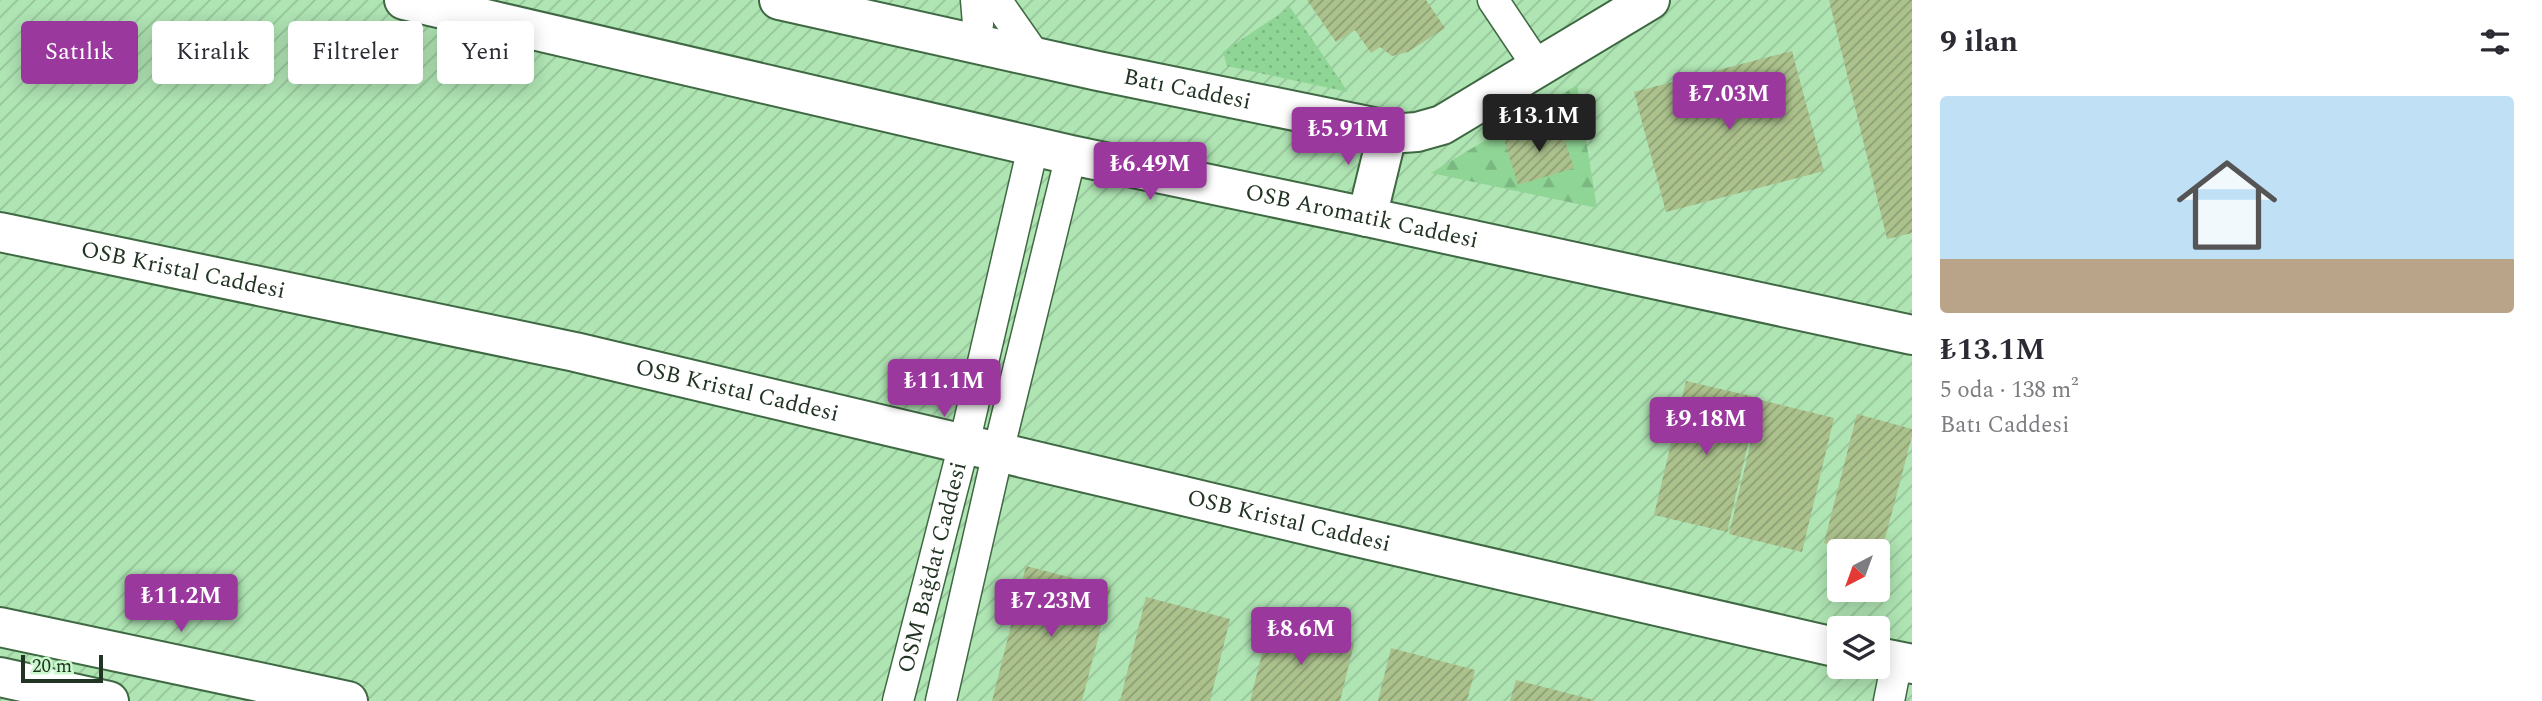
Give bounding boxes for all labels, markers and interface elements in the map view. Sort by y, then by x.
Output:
text: 9 ilan [1940,19,2018,65]
chip: Satılık [21,21,138,84]
chip: Kiralık [152,21,274,84]
chip: Filtreler [288,21,423,84]
chip: Yeni [437,21,534,84]
icon: filters [2476,23,2514,61]
street label: Batı Caddesi [1120,59,1254,119]
pin: ₺7.03M [1672,72,1786,132]
text: ₺7.03M [1689,77,1769,112]
pin: ₺13.1M [1482,94,1596,154]
text: ₺13.1M [1499,99,1579,134]
pin: ₺5.91M [1291,108,1405,167]
text: ₺5.91M [1308,112,1388,147]
pin: ₺6.49M [1093,142,1207,202]
icon: home [2164,142,2290,268]
text: ₺6.49M [1110,147,1190,182]
street label: OSB Aromatik Caddesi [1242,174,1482,258]
street label: OSB Kristal Caddesi [78,232,288,309]
text: ₺13.1M [1940,327,2045,373]
street label: OSB Kristal Caddesi [632,349,842,431]
pin: ₺11.1M [887,360,1001,419]
text: ₺11.1M [904,364,984,399]
text: 5 oda · 138 m² [1940,373,2078,408]
pin: ₺9.18M [1649,398,1763,457]
text: ₺9.18M [1666,402,1746,437]
text: Batı Caddesi [1940,408,2069,443]
street label: OSM Bağdat Caddesi [888,458,976,677]
street label: OSB Kristal Caddesi [1184,480,1394,562]
north arrow [1827,539,1890,602]
map controls [1827,539,1890,679]
pin: ₺11.2M [124,574,238,634]
text: ₺11.2M [141,579,221,614]
pin: ₺7.23M [994,580,1108,639]
text: ₺7.23M [1011,584,1091,619]
pin: ₺8.6M [1252,608,1350,667]
text: ₺8.6M [1267,612,1335,647]
button: layers [1827,616,1890,679]
scale bar [21,652,103,684]
text: 20 m [32,652,72,681]

